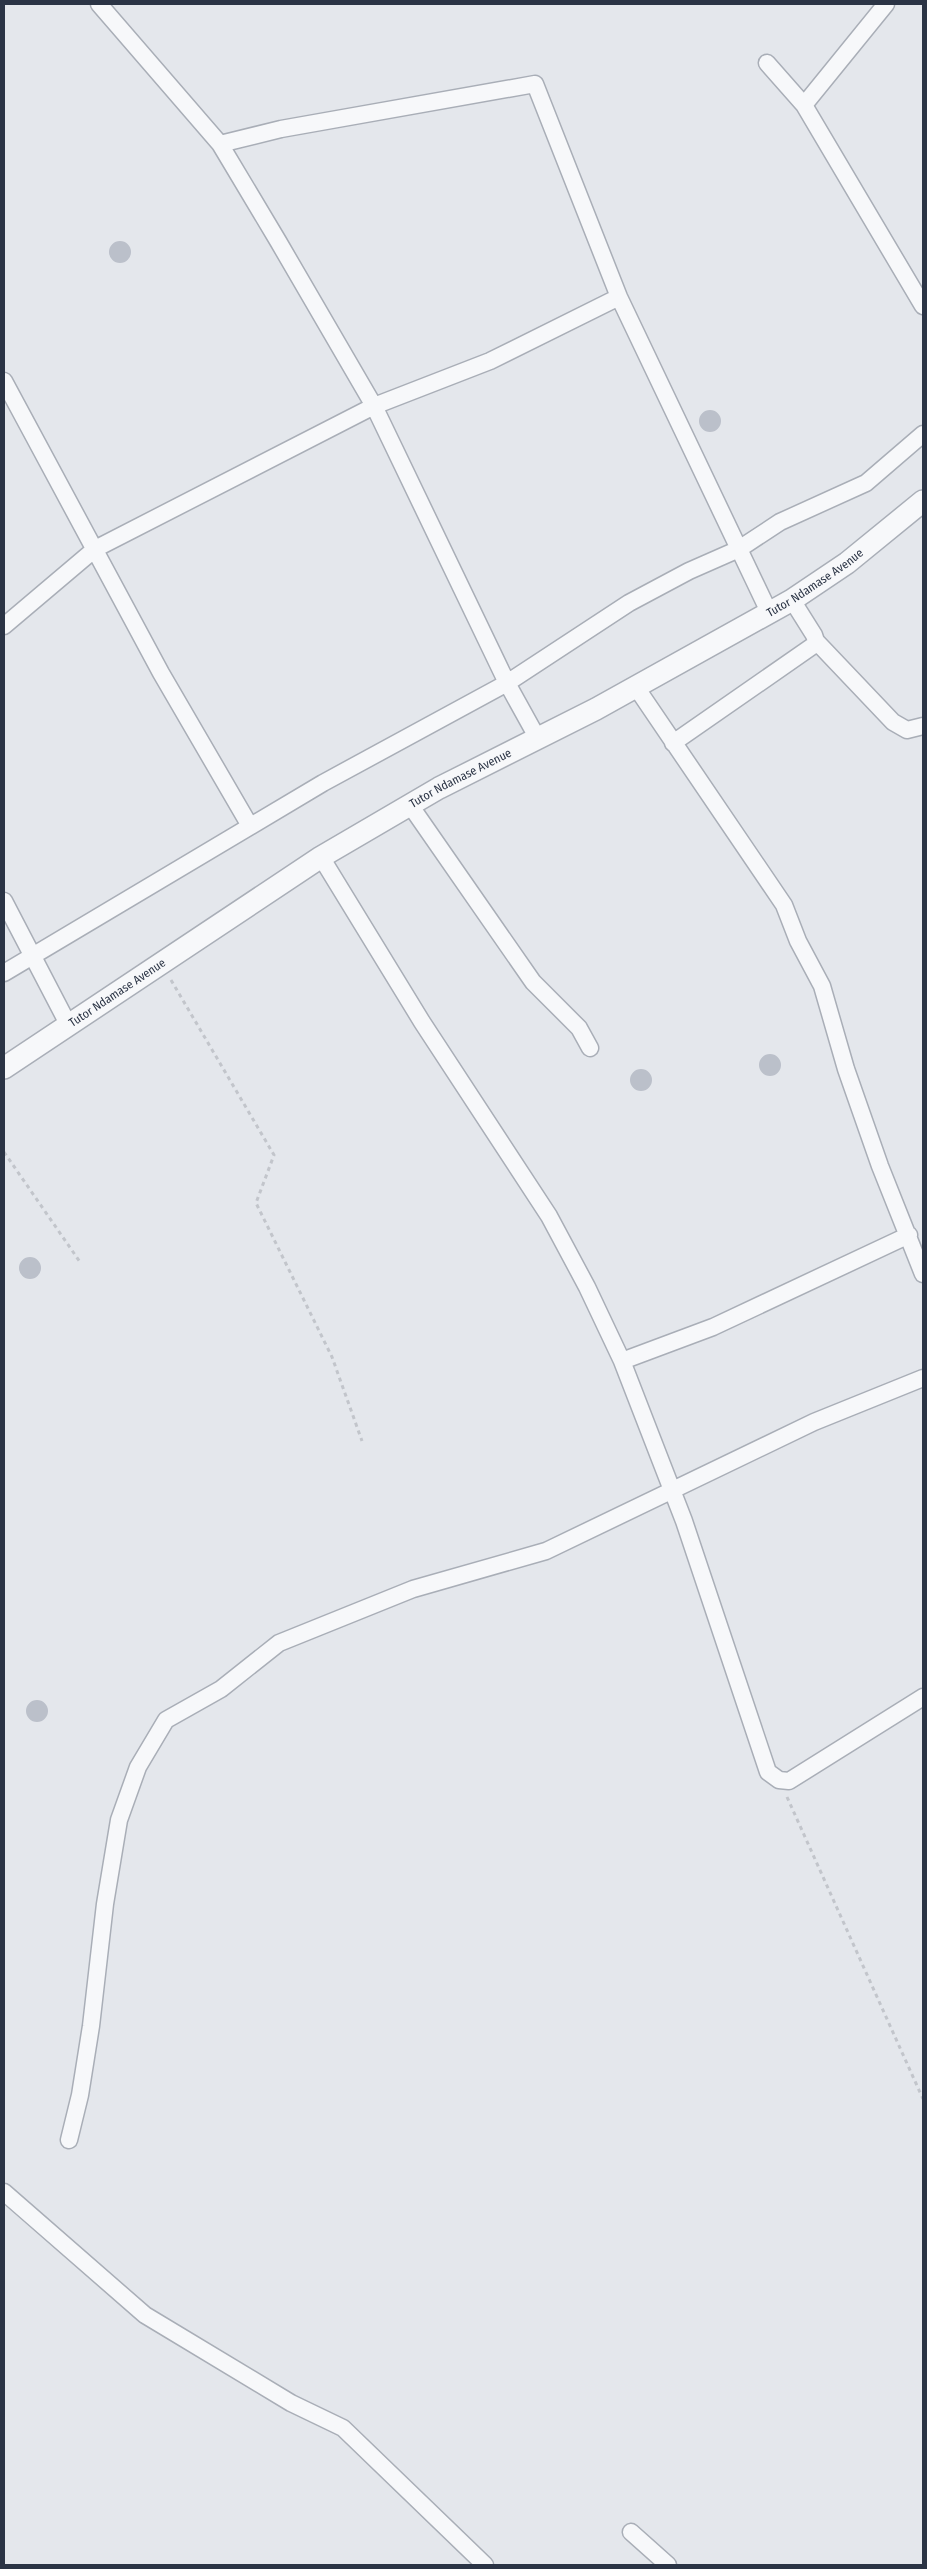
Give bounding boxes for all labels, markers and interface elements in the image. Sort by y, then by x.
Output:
street label: Tutor Ndamase Avenue [764,546,866,620]
street label: Tutor Ndamase Avenue [407,746,514,811]
street label: Tutor Ndamase Avenue [66,955,168,1030]

